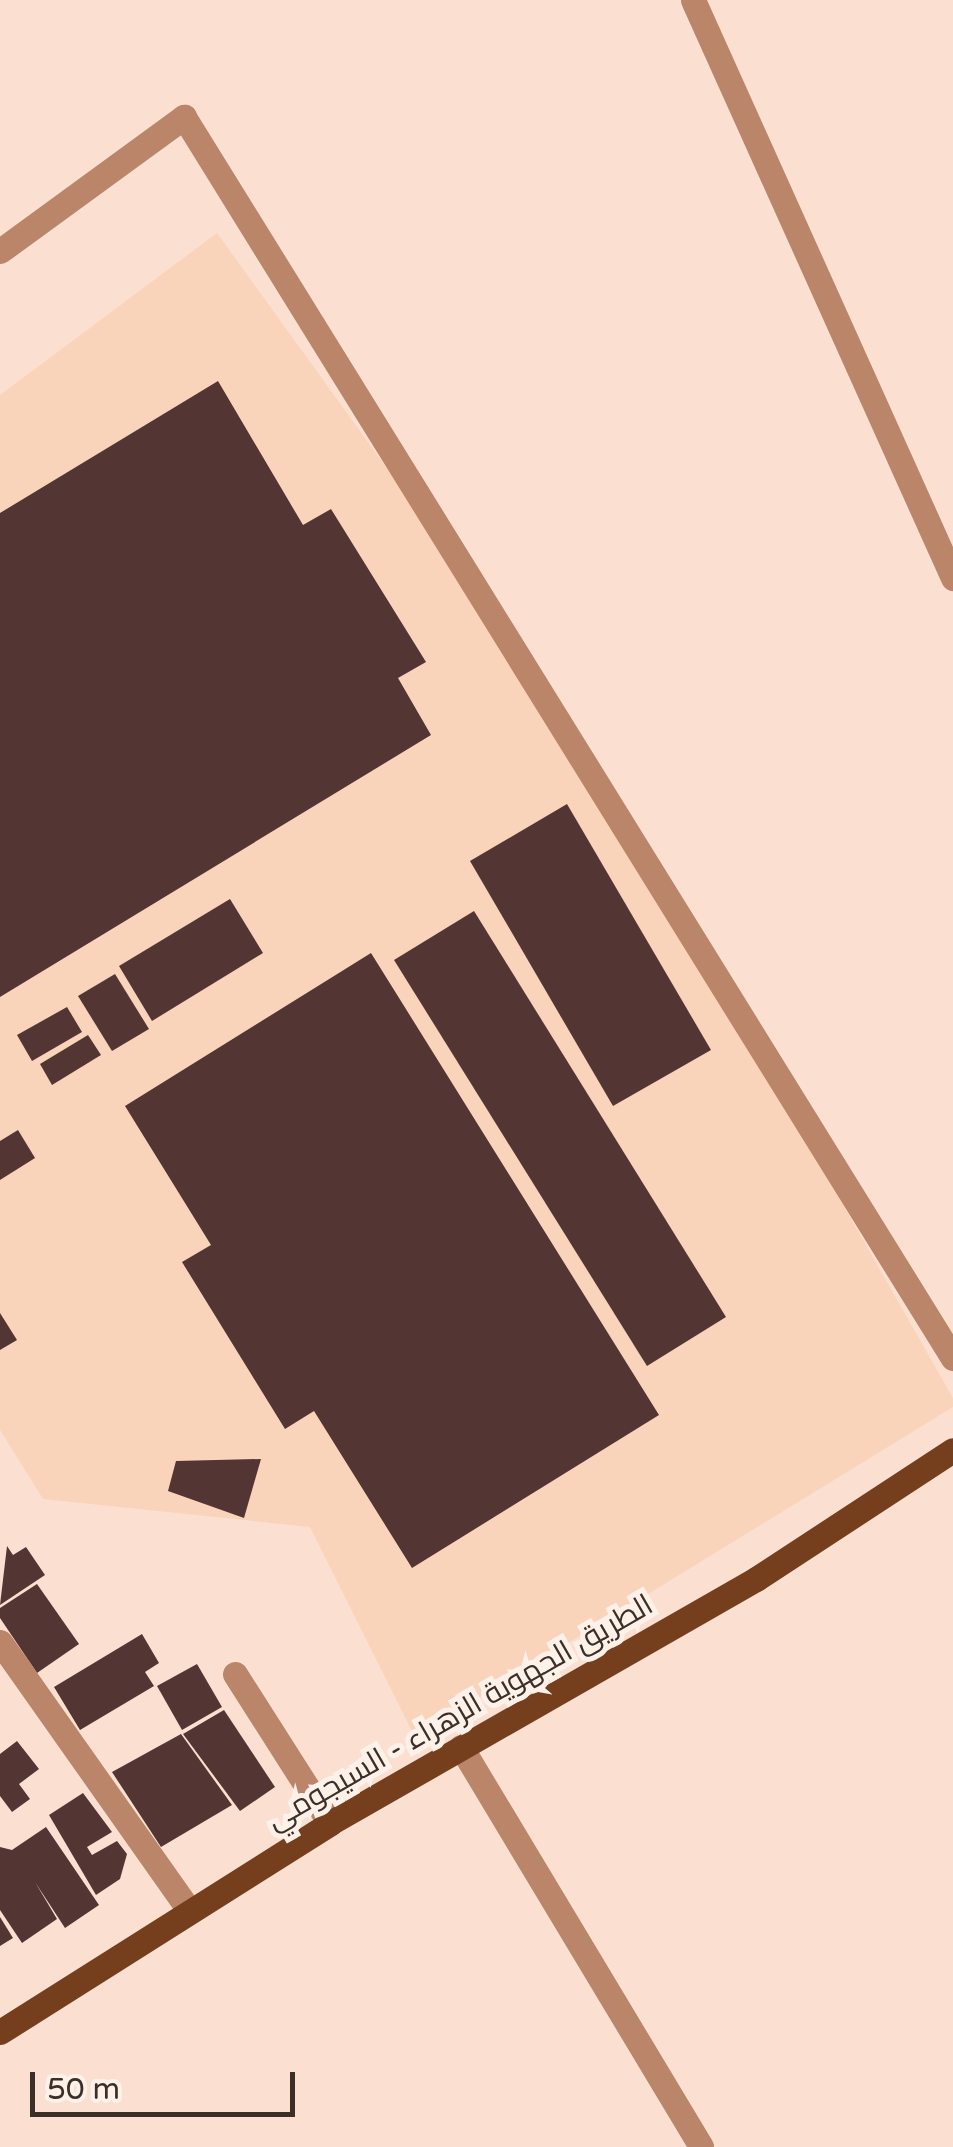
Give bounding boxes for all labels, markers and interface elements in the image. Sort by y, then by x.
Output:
street label: الطريق الجهوية الزهراء - السيجومي [260,1587,660,1839]
scale bar [35,2052,300,2114]
text: 50 m [47,2071,120,2108]

